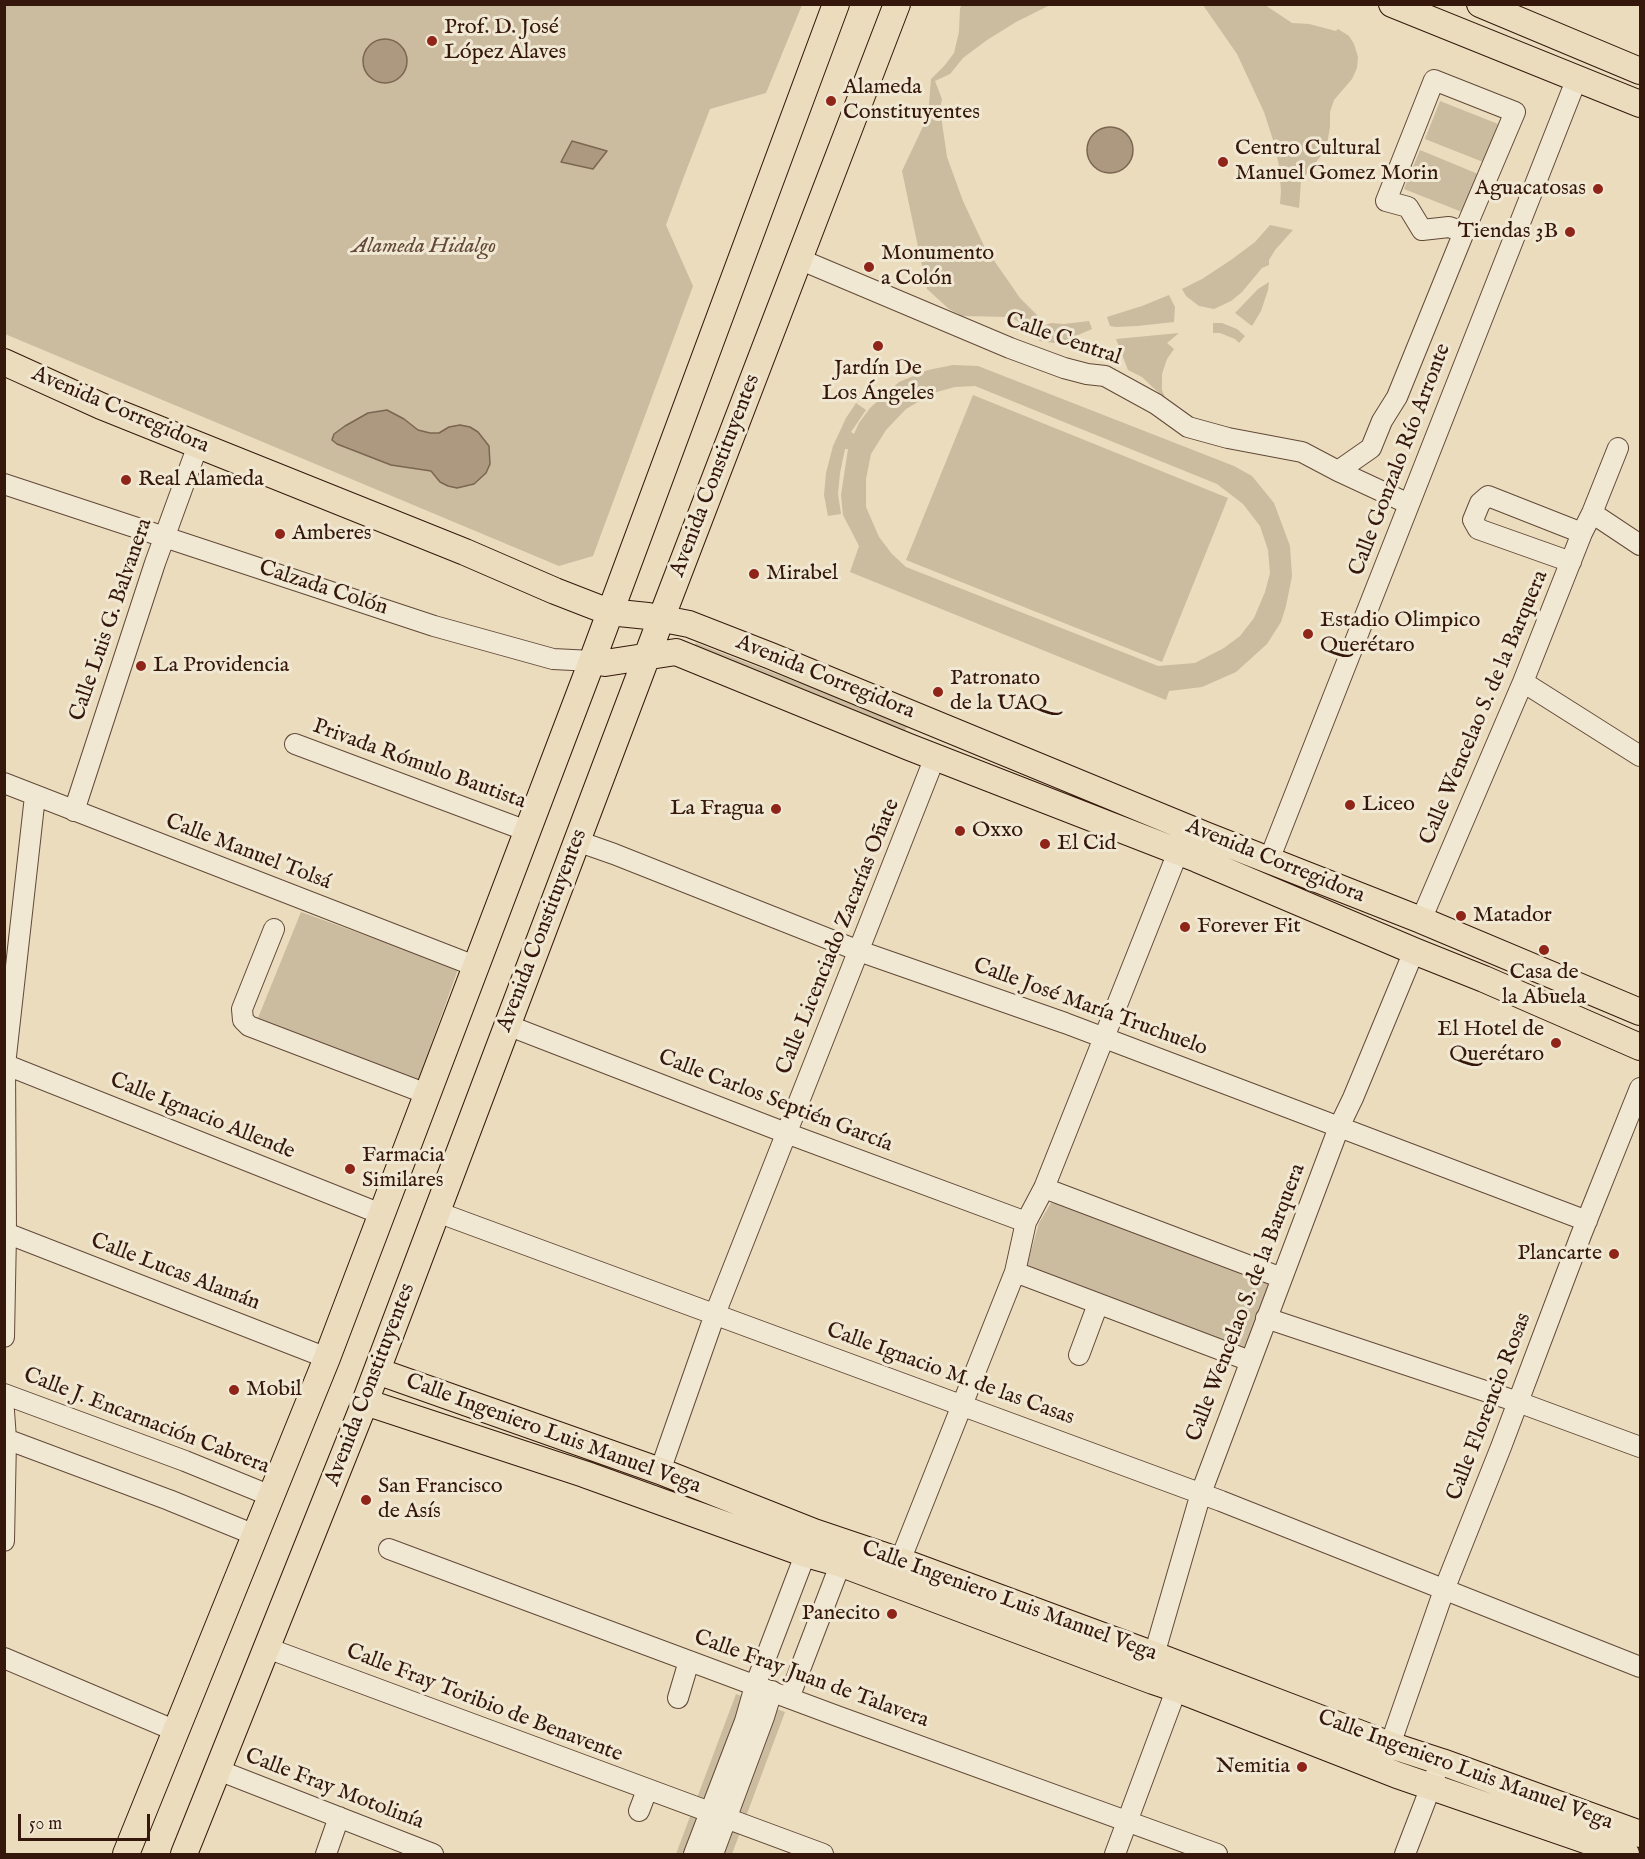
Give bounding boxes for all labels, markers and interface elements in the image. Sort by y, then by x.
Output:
place label: Prof. D. José López Alaves [444,15,566,66]
marker: Prof. D. José López Alaves [425,34,439,48]
place label: Alameda Constituyentes [843,75,980,126]
marker: Alameda Constituyentes [824,94,838,108]
place label: Centro Cultural Manuel Gomez Morin [1235,136,1438,188]
marker: Centro Cultural Manuel Gomez Morin [1216,155,1230,169]
place label: Aguacatosas [1475,176,1586,202]
marker: Aguacatosas [1591,182,1605,196]
place label: Tiendas 3B [1458,219,1558,245]
marker: Tiendas 3B [1563,225,1577,239]
park label: Alameda Hidalgo [352,234,496,260]
place label: Monumento a Colón [881,241,994,292]
marker: Monumento a Colón [862,260,876,274]
street label: Calle Central [1002,308,1124,372]
marker: Jardín De Los Ángeles [871,339,885,353]
street label: Calle Gonzalo Río Arronte [1345,340,1457,580]
place label: Jardín De Los Ángeles [822,356,934,408]
street label: Avenida Corregidora [27,362,213,460]
street label: Avenida Constituyentes [665,371,767,581]
place label: Real Alameda [138,467,264,493]
marker: Real Alameda [119,473,133,487]
street label: Calle Luis G. Balvanera [65,515,159,725]
place label: Amberes [292,521,372,547]
marker: Amberes [273,527,287,541]
street label: Calzada Colón [255,556,391,622]
place label: Mirabel [766,561,838,587]
marker: Mirabel [747,567,761,581]
street label: Calle Wencelao S. de la Barquera [1415,567,1555,849]
place label: Estadio Olimpico Querétaro [1320,608,1480,660]
marker: Estadio Olimpico Querétaro [1301,627,1315,641]
street label: Avenida Corregidora [732,630,918,726]
place label: La Providencia [153,653,289,679]
marker: La Providencia [134,659,148,673]
place label: Patronato de la UAQ [950,666,1047,718]
marker: Patronato de la UAQ [931,685,945,699]
street label: Privada Rómulo Bautista [309,714,529,816]
place label: Liceo [1362,792,1415,818]
street label: Calle Licenciado Zacarías Oñate [772,795,906,1079]
place label: La Fragua [670,796,764,822]
marker: Liceo [1343,798,1357,812]
marker: La Fragua [769,802,783,816]
street label: Calle Manuel Tolsá [161,809,335,897]
street label: Avenida Corregidora [1182,814,1368,910]
place label: Oxxo [972,818,1023,844]
marker: Oxxo [953,824,967,838]
street label: Avenida Constituyentes [492,826,594,1036]
place label: El Cid [1057,831,1116,857]
marker: El Cid [1038,837,1052,851]
place label: Matador [1473,903,1552,929]
marker: Matador [1454,909,1468,923]
place label: Forever Fit [1197,914,1301,940]
marker: Forever Fit [1178,920,1192,934]
marker: Casa de la Abuela [1537,943,1551,957]
street label: Calle José María Truchuelo [969,953,1211,1063]
place label: Casa de la Abuela [1502,960,1586,1011]
place label: El Hotel de Querétaro [1437,1017,1544,1068]
marker: El Hotel de Querétaro [1549,1036,1563,1050]
street label: Calle Carlos Septién García [654,1045,896,1159]
street label: Calle Ignacio Allende [106,1068,298,1166]
place label: Farmacia Similares [362,1143,445,1194]
street label: Calle Wencelao S. de la Barquera [1182,1160,1312,1446]
marker: Farmacia Similares [343,1162,357,1176]
street label: Calle Lucas Alamán [87,1229,263,1317]
place label: Plancarte [1517,1241,1602,1267]
marker: Plancarte [1607,1247,1621,1261]
street label: Avenida Constituyentes [320,1280,422,1490]
street label: Calle Florencio Rosas [1442,1309,1538,1505]
street label: Calle Ignacio M. de las Casas [823,1318,1077,1432]
street label: Calle J. Encarnación Cabrera [19,1363,273,1481]
street label: Calle Ingeniero Luis Manuel Vega [402,1369,704,1501]
place label: Mobil [246,1377,302,1403]
marker: Mobil [227,1383,241,1397]
place label: San Francisco de Asís [378,1474,503,1526]
marker: San Francisco de Asís [359,1493,373,1507]
street label: Calle Ingeniero Luis Manuel Vega [858,1536,1160,1668]
place label: Panecito [801,1601,880,1627]
marker: Panecito [885,1607,899,1621]
street label: Calle Fray Juan de Talavera [690,1625,932,1735]
street label: Calle Fray Toribio de Benavente [342,1639,626,1769]
street label: Calle Ingeniero Luis Manuel Vega [1314,1705,1616,1837]
street label: Calle Fray Motolinía [241,1744,427,1836]
place label: Nemitia [1216,1754,1290,1780]
marker: Nemitia [1295,1760,1309,1774]
scale bar [21,1802,153,1840]
text: 50 m [29,1813,62,1836]

